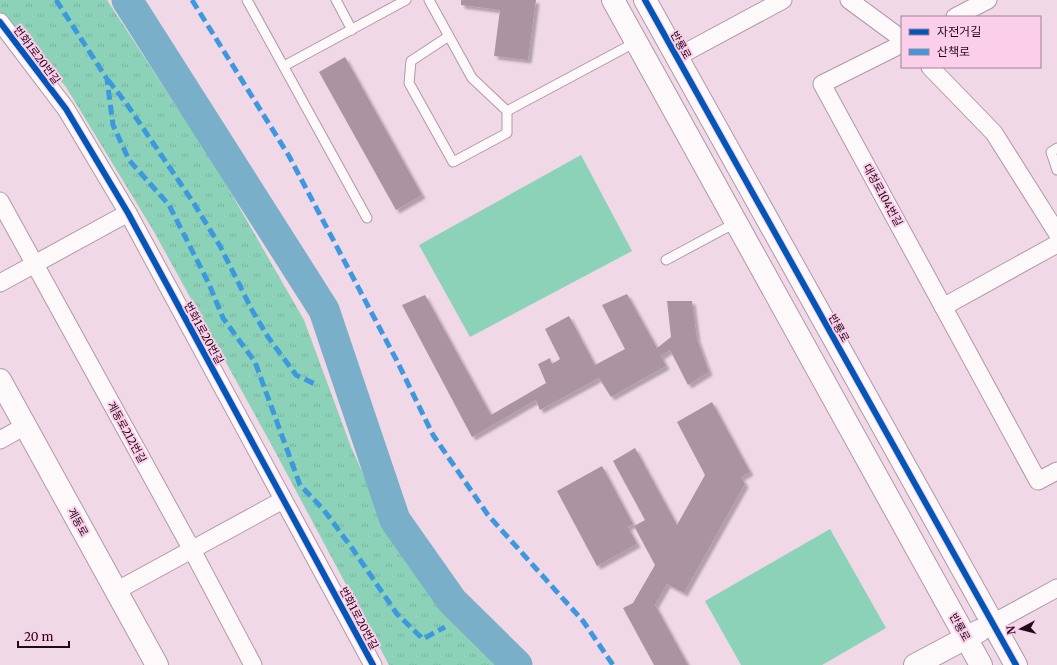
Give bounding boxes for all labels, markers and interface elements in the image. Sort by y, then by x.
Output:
legend [901,16,1041,68]
street label: 번화1로20번길 [11,23,63,87]
text: 자전거길 [937,24,981,39]
street label: 반룡로 [668,28,694,62]
text: 산책로 [937,44,970,59]
street label: 대청로104번길 [860,162,906,228]
street label: 번화1로20번길 [181,299,227,367]
street label: 반룡로 [826,311,852,345]
street label: 계동로212번길 [104,399,150,465]
street label: 계동로 [65,505,91,539]
street label: 번화1로20번길 [337,584,381,652]
north arrow [1001,609,1041,649]
street label: 반룡로 [947,610,973,644]
scale bar [18,623,69,649]
text: N [1004,625,1019,635]
text: 20 m [24,629,53,644]

